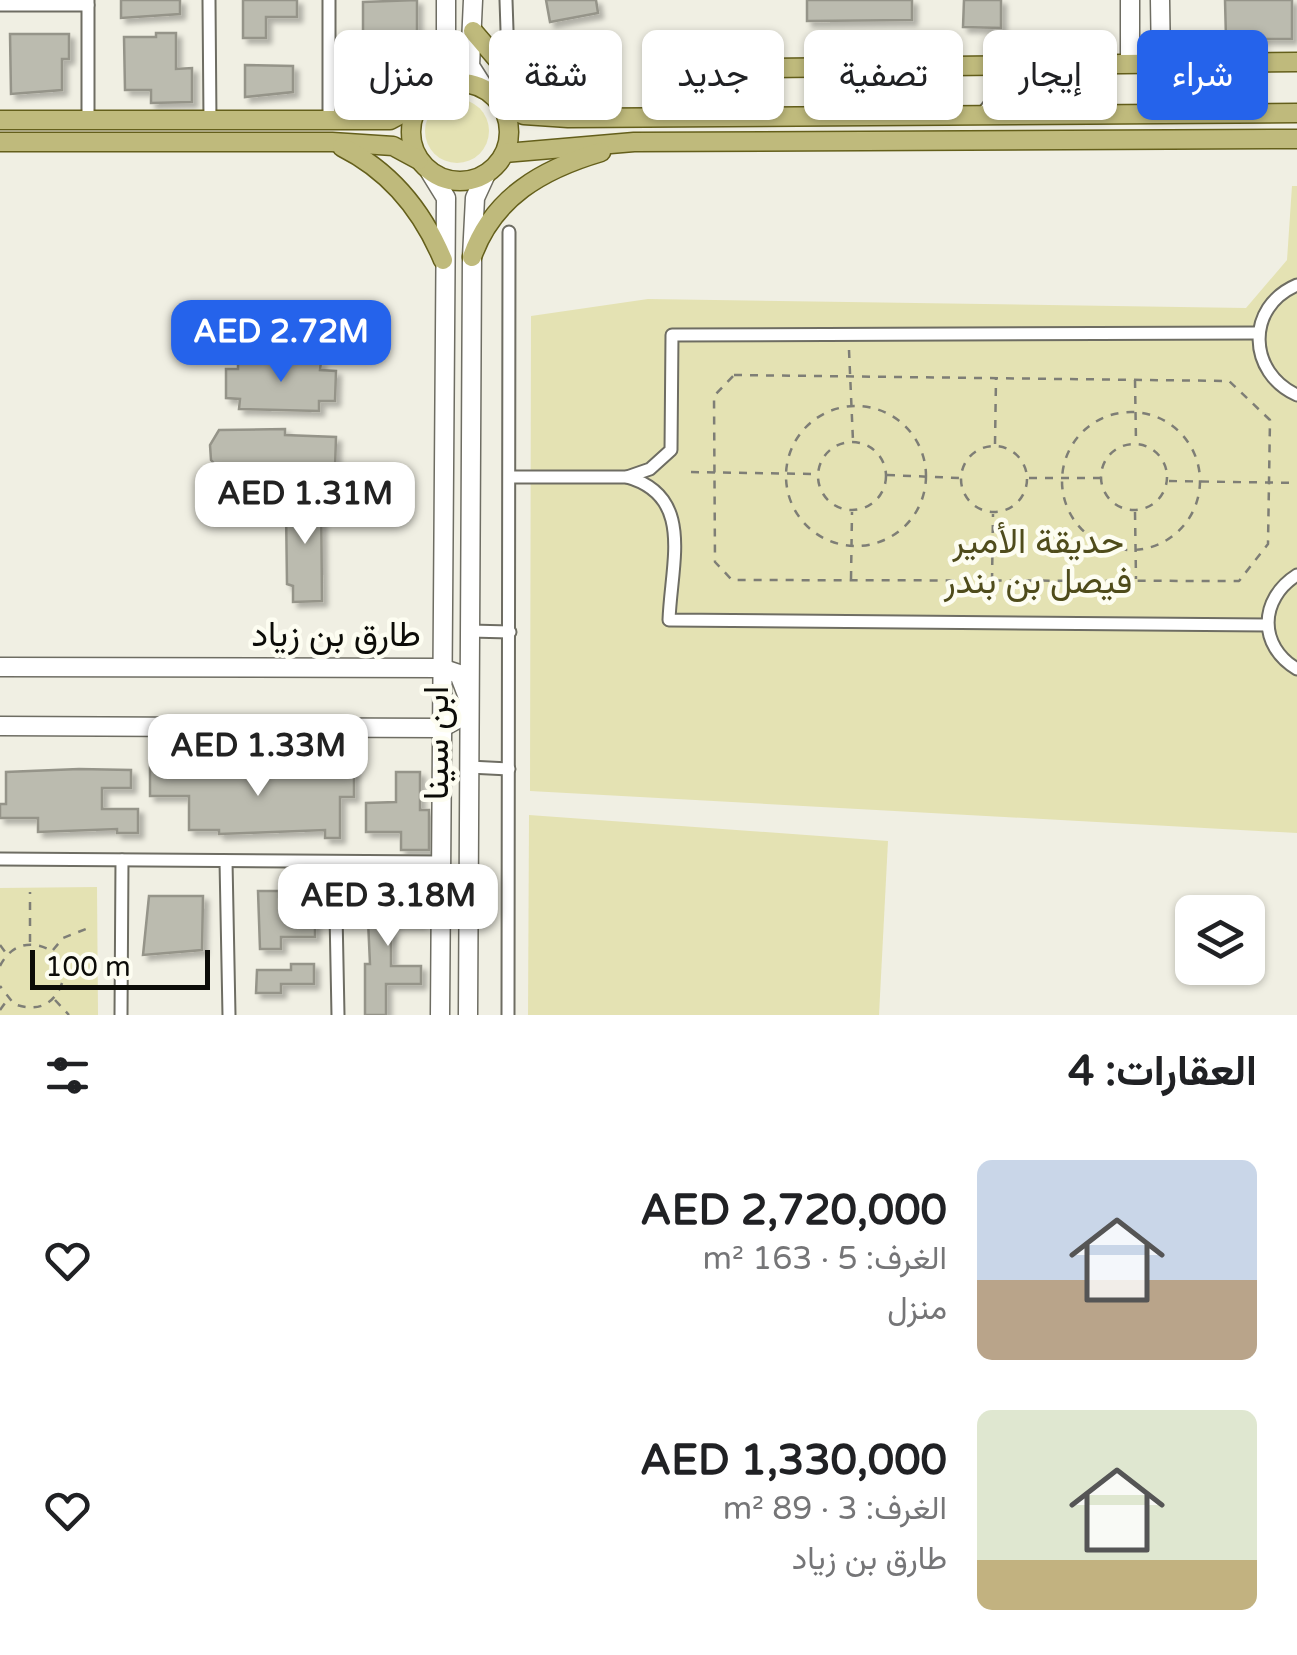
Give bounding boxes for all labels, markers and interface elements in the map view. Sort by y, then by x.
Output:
chip: منزل [334,30,469,120]
chip: شقة [489,30,622,120]
chip: جديد [642,30,784,120]
chip: تصفية [804,30,963,120]
chip: إيجار [983,30,1117,120]
chip: شراء [1137,30,1268,120]
pin: AED 2.72M [167,300,395,385]
text: AED 2.72M [193,313,369,351]
pin: AED 1.31M [191,462,419,547]
text: AED 1.31M [217,475,393,513]
park label: حديقة الأمير فيصل بن بندر [943,521,1132,603]
street label: طارق بن زياد [251,614,421,656]
street label: ابن سينا [416,686,458,800]
pin: AED 1.33M [144,714,372,799]
text: AED 1.33M [170,727,346,765]
pin: AED 3.18M [274,864,502,949]
text: AED 3.18M [300,877,476,915]
map controls [1175,895,1265,985]
button: layers [1175,895,1265,985]
scale bar [30,945,210,990]
text: 100 m [45,950,131,984]
text: العقارات: 4 [1068,1046,1257,1097]
icon: filters [40,1048,95,1103]
text: AED 2,720,000 [640,1185,947,1236]
icon: home [1057,1200,1177,1320]
icon: heart [40,1233,95,1288]
text: الغرف: 5 · 163 m² [703,1240,947,1278]
text: منزل [887,1290,947,1328]
text: AED 1,330,000 [640,1435,947,1486]
icon: home [1057,1450,1177,1570]
icon: heart [40,1483,95,1538]
text: الغرف: 3 · 89 m² [723,1490,947,1528]
text: طارق بن زياد [792,1540,947,1578]

